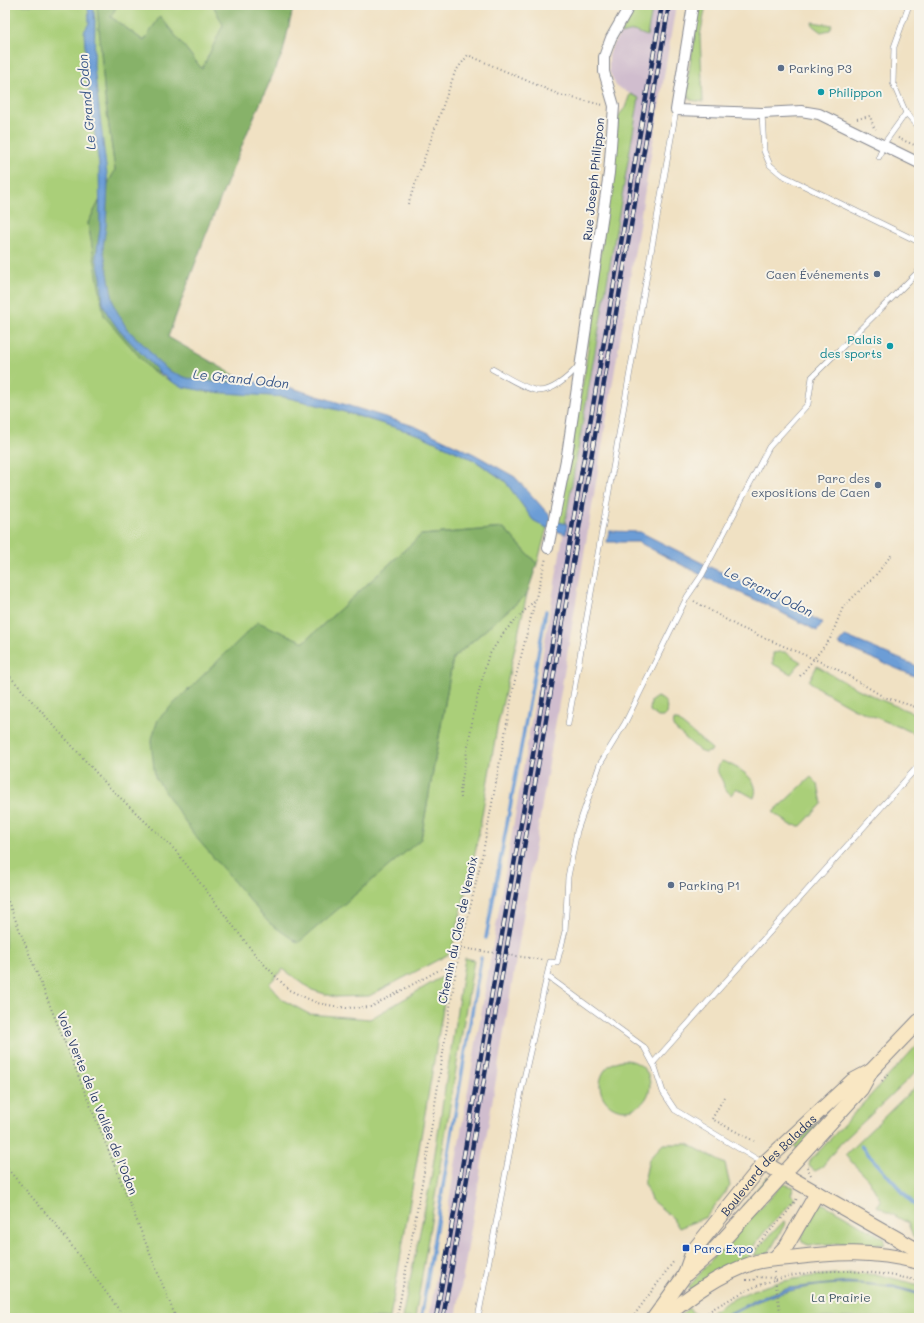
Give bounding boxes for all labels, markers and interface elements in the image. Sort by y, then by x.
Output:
water label: Le Grand Odon [73,53,99,151]
place label: Parking P3 [789,60,852,76]
marker: Parking P3 [776,63,786,73]
place label: Philippon [829,84,882,100]
marker: Philippon [816,87,826,97]
street label: Rue Joseph Philippon [579,117,607,241]
place label: Caen Événements [766,266,869,282]
marker: Caen Événements [872,269,882,279]
place label: Palais des sports [820,331,882,361]
marker: Palais des sports [885,341,895,351]
water label: Le Grand Odon [192,365,290,391]
place label: Parc des expositions de Caen [751,470,870,500]
marker: Parc des expositions de Caen [873,480,883,490]
water label: Le Grand Odon [722,562,816,620]
street label: Chemin du Clos de Venoix [434,855,480,1005]
place label: Parking P1 [679,877,740,893]
marker: Parking P1 [666,880,676,890]
street label: Voie Verte de la Vallée de l'Odon [54,1009,142,1197]
street label: Boulevard des Baladas [717,1110,820,1219]
place label: Parc Expo [694,1240,753,1256]
marker: Parc Expo [681,1243,691,1253]
park label: La Prairie [811,1289,871,1305]

